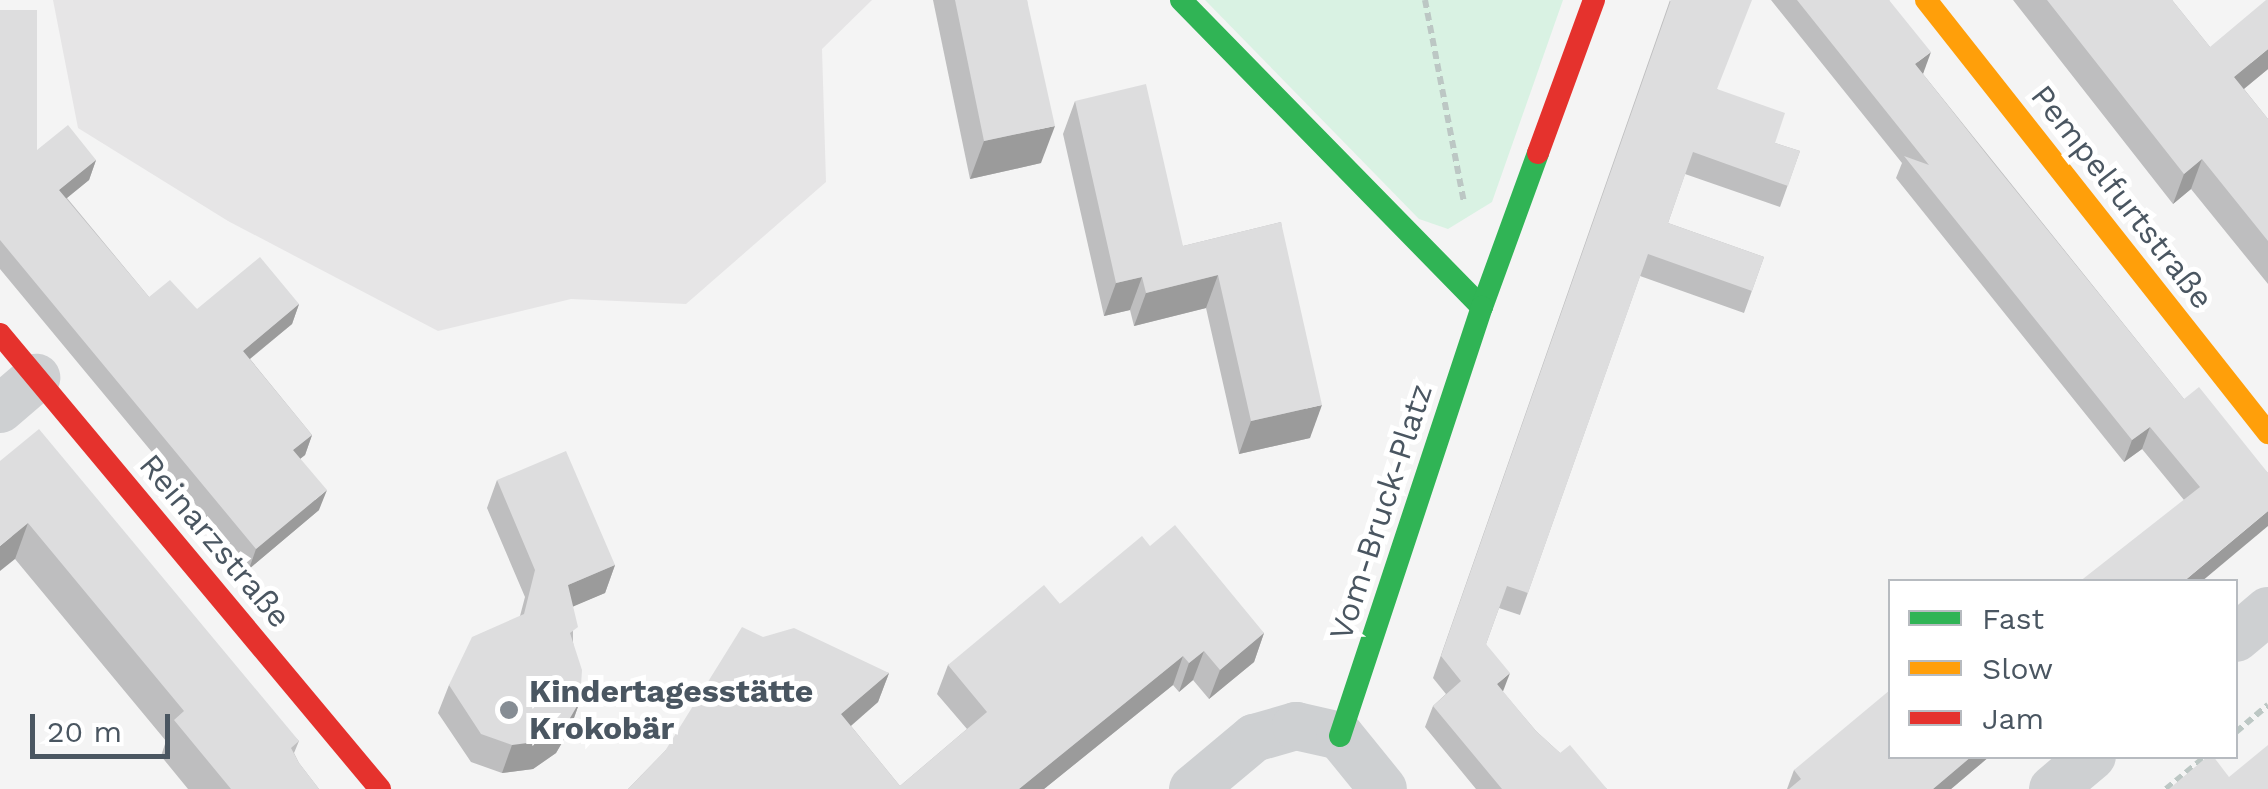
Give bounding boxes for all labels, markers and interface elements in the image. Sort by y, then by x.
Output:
street label: Pempelfurtstraße [2023,77,2221,317]
street label: Vom-Bruck-Platz [1321,379,1441,645]
street label: Reinarzstraße [131,446,299,636]
legend [1888,579,2238,759]
text: Fast [1982,601,2044,636]
text: Slow [1982,651,2053,686]
place label: Kindertagesstätte Krokobär [529,673,813,748]
scale bar [35,694,175,756]
marker: Kindertagesstätte Krokobär [498,699,520,721]
text: Jam [1982,701,2044,736]
text: 20 m [47,714,122,749]

